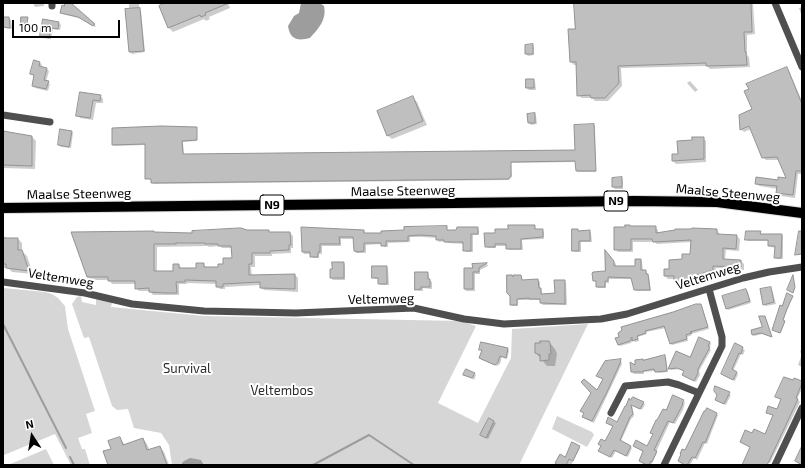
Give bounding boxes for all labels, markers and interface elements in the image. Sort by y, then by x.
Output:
scale bar [14,12,122,38]
text: 100 m [19,20,51,34]
street label: Maalse Steenweg [675,181,781,205]
street label: Maalse Steenweg [351,182,455,200]
street label: Maalse Steenweg [27,185,131,203]
road number: N9 [604,191,628,211]
road number: N9 [260,195,284,215]
street label: Veltemweg [674,259,742,293]
street label: Veltemweg [27,265,95,291]
street label: Veltemweg [348,291,414,307]
park label: Survival [163,361,211,377]
park label: Veltembos [251,383,313,399]
north arrow [12,416,52,456]
text: N [24,417,35,431]

